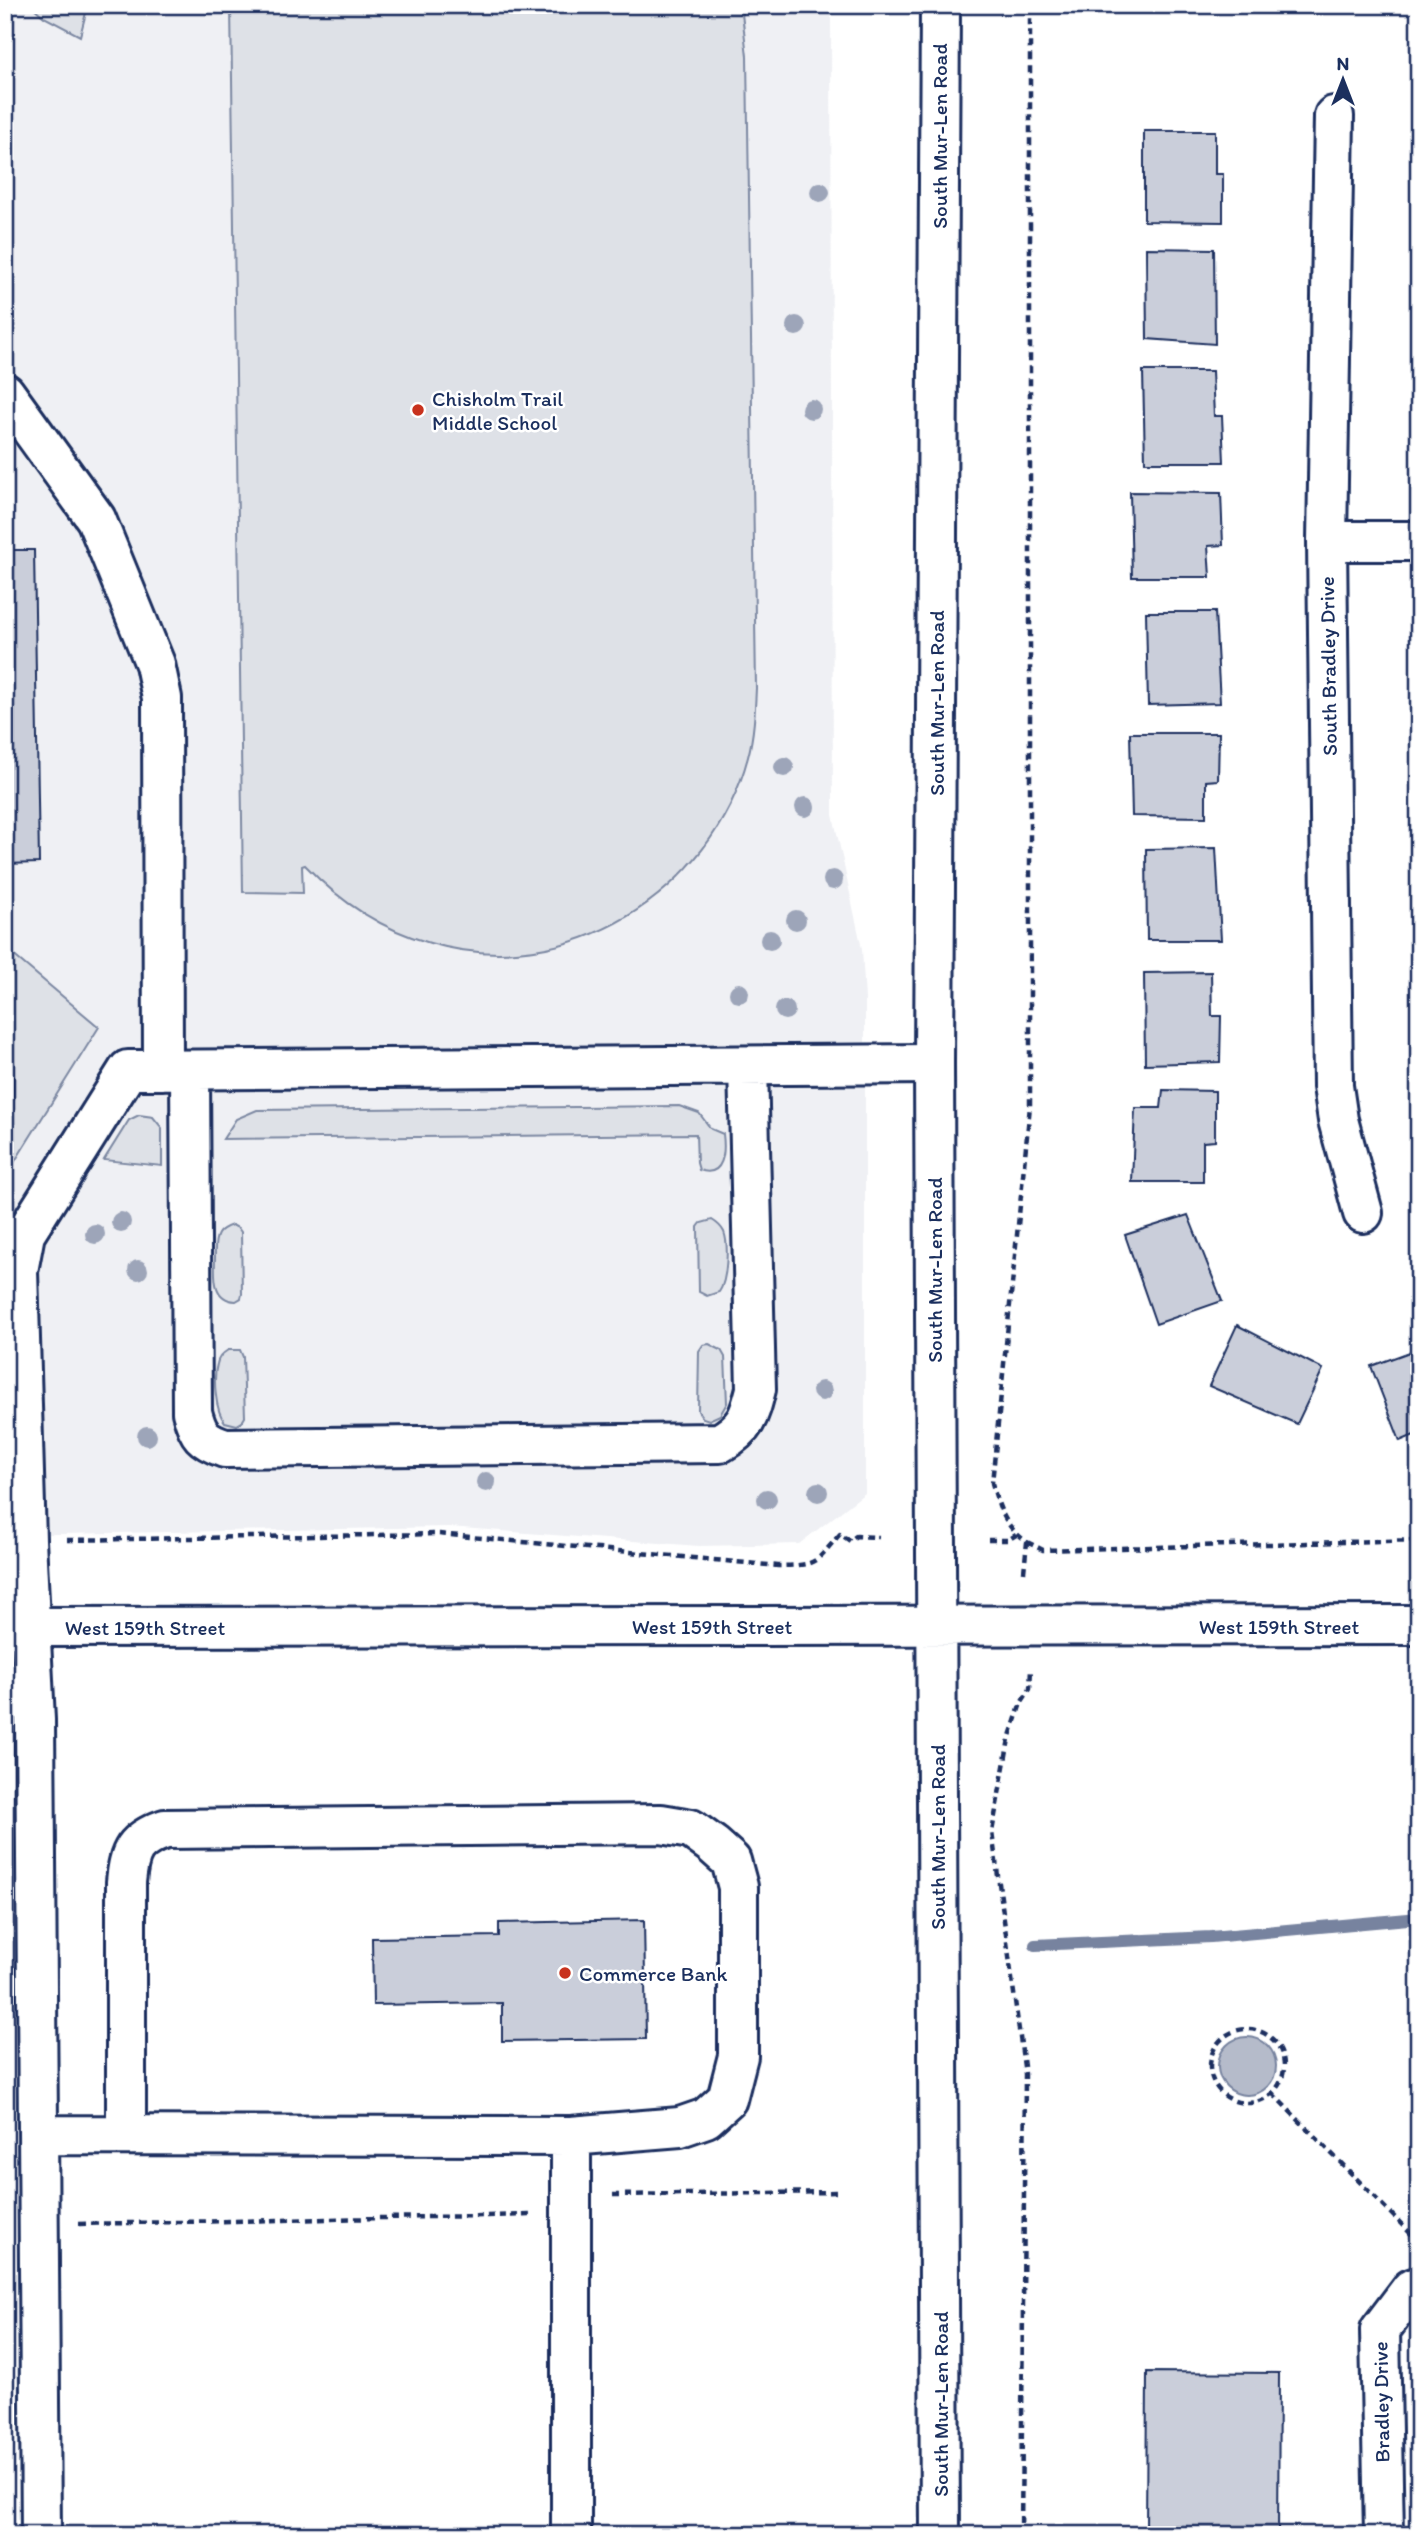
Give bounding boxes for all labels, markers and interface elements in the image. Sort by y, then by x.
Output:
street label: South Mur-Len Road [927,43,952,229]
north arrow [1308,46,1378,116]
text: N [1337,52,1349,75]
place label: Chisholm Trail Middle School [432,386,563,435]
marker: Chisholm Trail Middle School [410,402,426,418]
street label: South Bradley Drive [1314,576,1342,756]
street label: South Mur-Len Road [924,610,949,796]
street label: South Mur-Len Road [922,1177,947,1363]
street label: West 159th Street [632,1614,792,1639]
street label: West 159th Street [1199,1614,1359,1639]
street label: West 159th Street [65,1615,225,1640]
street label: South Mur-Len Road [925,1744,950,1930]
place label: Commerce Bank [579,1961,728,1986]
marker: Commerce Bank [557,1965,573,1981]
street label: South Mur-Len Road [928,2311,953,2497]
street label: Bradley Drive [1367,2341,1395,2463]

